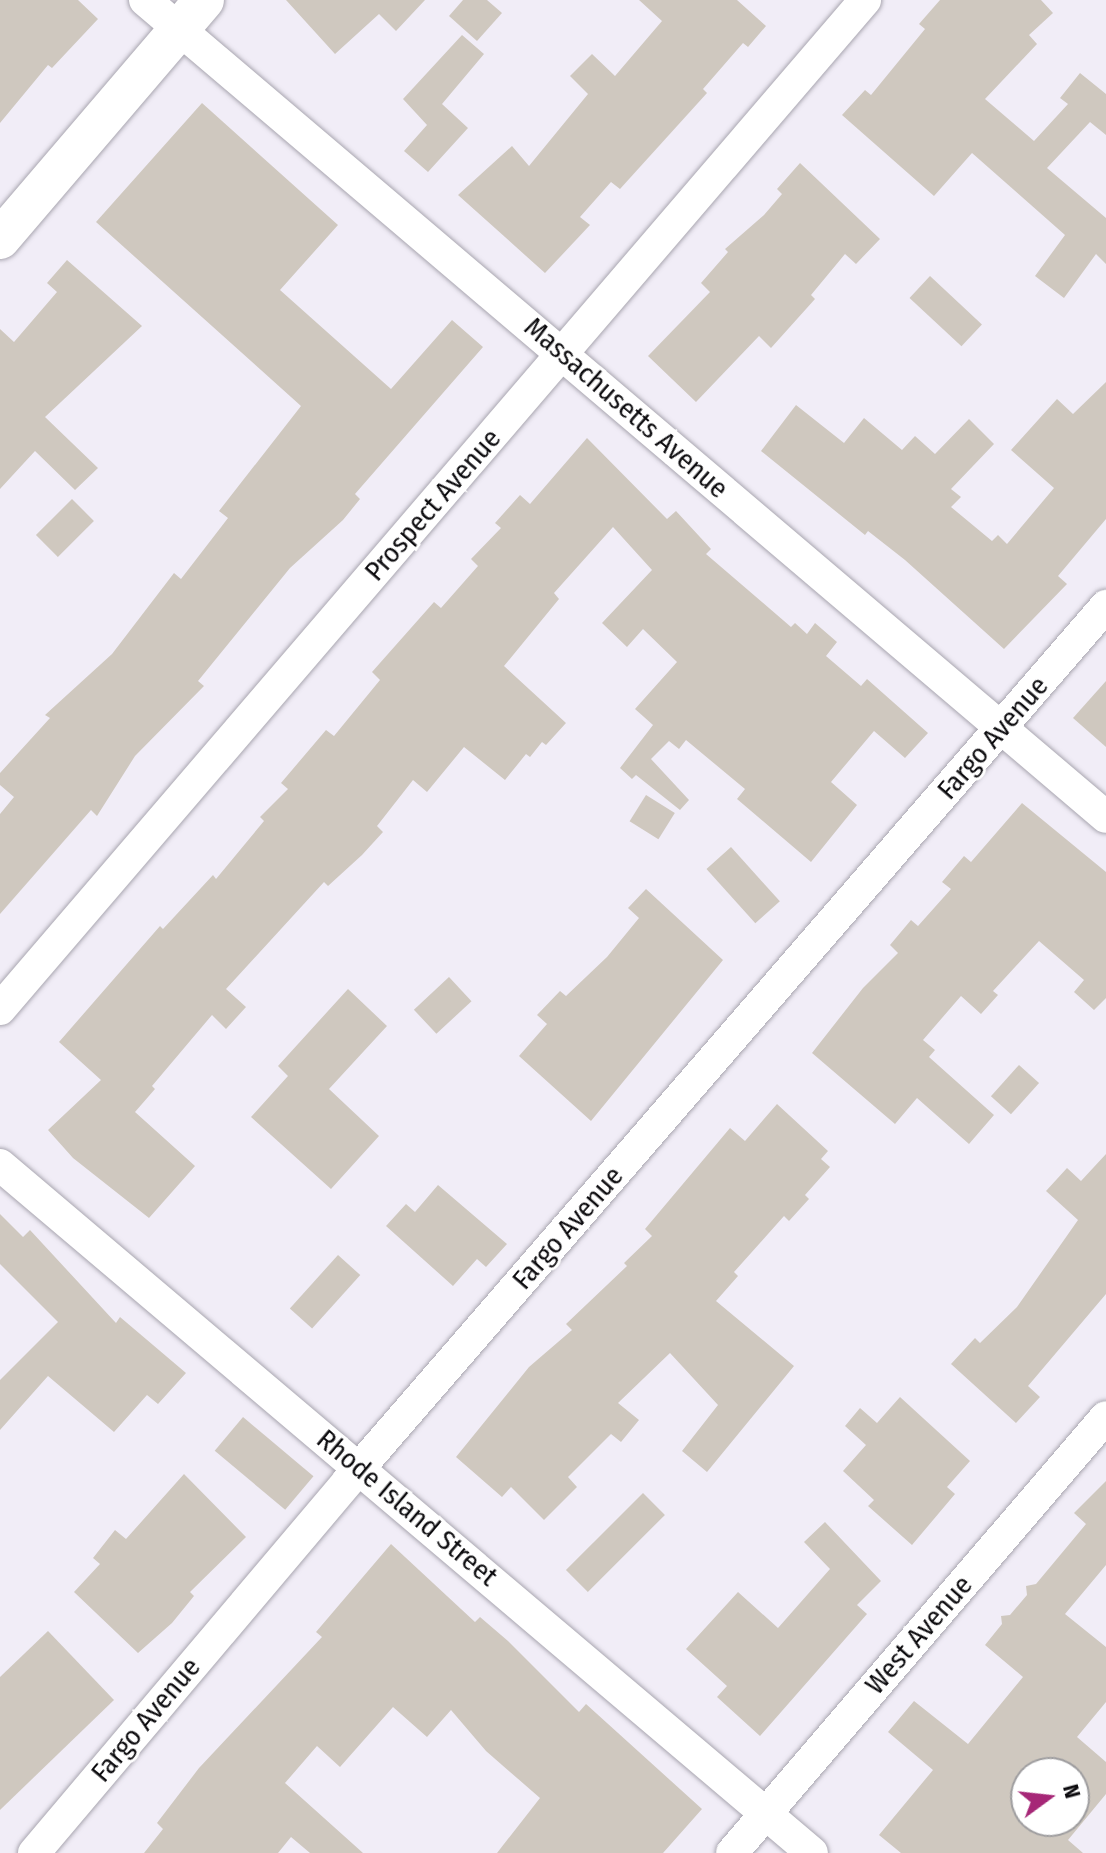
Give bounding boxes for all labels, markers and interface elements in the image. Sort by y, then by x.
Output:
street label: Massachusetts Avenue [517,310,735,506]
street label: Prospect Avenue [358,422,508,588]
street label: Fargo Avenue [931,670,1055,806]
street label: Fargo Avenue [506,1160,630,1296]
street label: Rhode Island Street [310,1423,504,1593]
street label: West Avenue [858,1569,980,1701]
street label: Fargo Avenue [84,1651,208,1789]
north arrow [1010,1757,1090,1837]
text: N [1057,1781,1086,1801]

